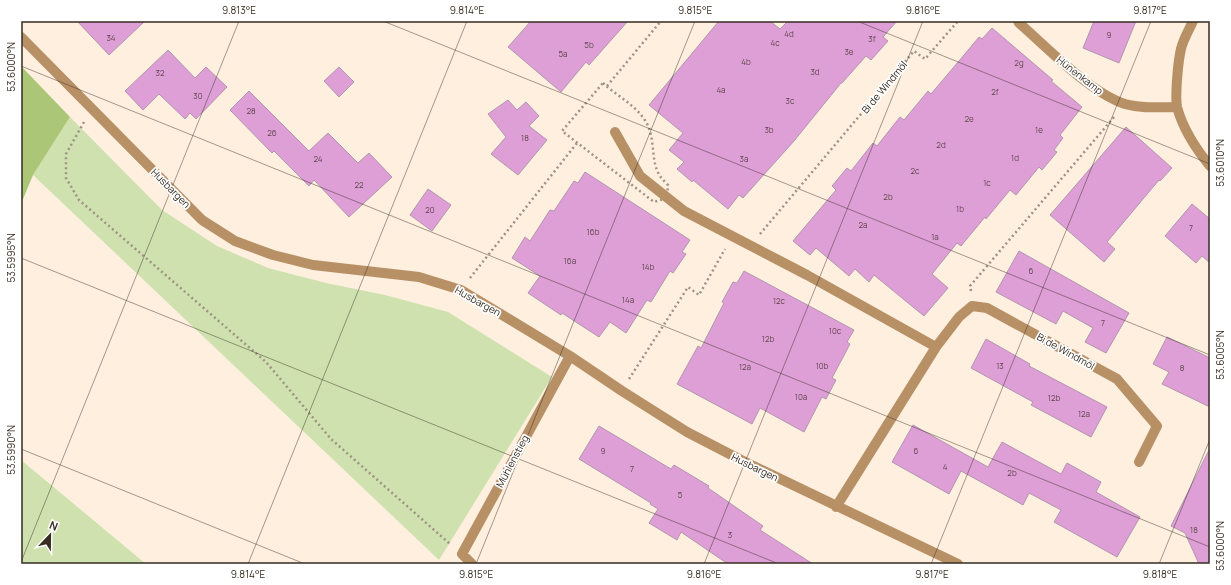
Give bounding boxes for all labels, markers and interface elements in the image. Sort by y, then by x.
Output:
text: 9.813°E [222,3,256,17]
text: 9.814°E [450,3,484,17]
text: 9.815°E [678,3,712,17]
text: 9.816°E [906,3,941,17]
text: 9.817°E [1133,3,1167,17]
house number: 4d [784,28,794,39]
house number: 9 [1107,29,1112,40]
house number: 34 [106,32,116,43]
house number: 3f [868,33,876,44]
house number: 4c [770,37,780,48]
house number: 5b [584,39,594,50]
text: 53.6000°N [4,42,18,92]
house number: 3e [844,46,854,57]
house number: 5a [558,48,568,59]
street label: Hünenkamp [1054,52,1106,98]
house number: 4b [741,56,751,67]
house number: 2g [1014,57,1024,68]
street label: Bi de Windmöl [858,58,910,116]
house number: 3d [810,66,820,77]
house number: 32 [156,67,165,78]
house number: 4a [716,84,726,95]
house number: 2f [991,86,999,97]
house number: 30 [193,90,203,101]
house number: 3c [786,95,795,106]
house number: 28 [246,105,256,116]
house number: 2e [964,113,974,124]
house number: 3b [764,124,774,135]
house number: 1e [1035,124,1043,135]
house number: 26 [267,127,277,138]
house number: 18 [521,132,529,143]
house number: 2d [936,139,946,150]
text: 53.6010°N [1213,139,1227,187]
house number: 1d [1011,152,1019,163]
house number: 24 [313,153,323,164]
house number: 3a [740,153,748,164]
street label: Husbargen [148,165,194,211]
house number: 2c [911,165,920,176]
house number: 1c [983,177,991,188]
house number: 22 [354,179,364,190]
house number: 2b [883,191,893,202]
house number: 1b [956,203,964,214]
house number: 20 [425,204,435,215]
house number: 2a [858,219,868,230]
house number: 7 [1189,222,1193,233]
house number: 16b [587,226,600,237]
house number: 1a [931,231,939,242]
text: 53.5995°N [4,233,18,283]
house number: 16a [564,255,576,266]
house number: 14b [642,261,655,272]
house number: 6 [1029,265,1034,276]
street label: Husbargen [453,283,504,319]
house number: 14a [622,294,634,305]
house number: 12c [773,295,786,306]
house number: 7 [1101,317,1105,328]
house number: 10c [829,325,842,336]
street label: Bi de Windmöl [1035,329,1097,373]
text: 53.6005°N [1213,330,1227,380]
house number: 12b [762,333,774,344]
house number: 10b [816,360,829,371]
house number: 13 [996,360,1004,371]
house number: 12a [739,361,751,372]
house number: 8 [1180,362,1185,373]
house number: 10a [795,391,807,402]
house number: 12b [1048,392,1060,403]
house number: 12a [1078,408,1090,419]
text: 53.5990°N [4,425,18,475]
street label: Mühlenstieg [492,432,532,490]
house number: 9 [601,445,606,456]
house number: 6 [914,445,919,456]
street label: Husbargen [729,450,781,484]
house number: 4 [943,461,948,472]
house number: 7 [630,463,634,474]
house number: 2b [1007,467,1017,478]
house number: 5 [678,489,683,500]
north arrow [30,515,70,555]
text: N [47,517,60,534]
text: 53.6000°N [1213,521,1227,571]
house number: 18 [1190,524,1198,535]
house number: 3 [728,529,732,540]
text: 9.814°E [231,567,265,581]
text: 9.815°E [459,567,493,581]
text: 9.816°E [687,567,722,581]
text: 9.817°E [915,567,949,581]
text: 9.818°E [1143,567,1177,581]

